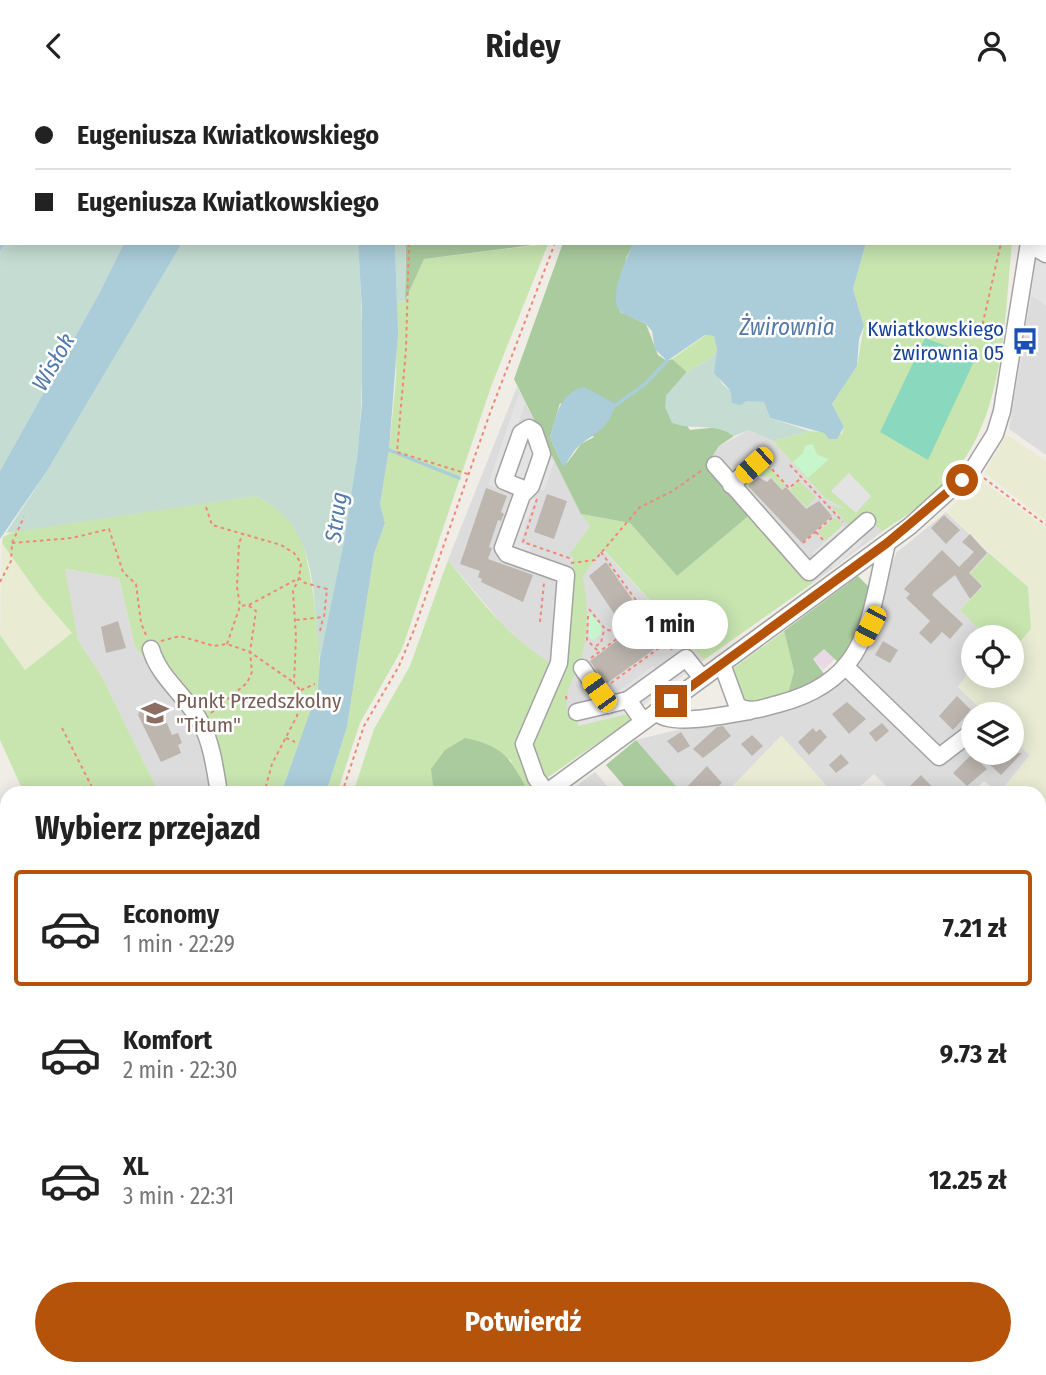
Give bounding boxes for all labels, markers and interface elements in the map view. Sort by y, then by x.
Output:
icon: back [35,27,73,65]
text: Ridey [486,27,560,65]
icon: person [973,27,1011,65]
text: Eugeniusza Kwiatkowskiego [77,120,379,151]
text: Eugeniusza Kwiatkowskiego [77,187,379,218]
water label: Żwirownia [738,313,835,341]
place label: Kwiatkowskiego żwirownia 05 [867,316,1004,366]
bus stop icon: Kwiatkowskiego żwirownia 05 [1010,326,1040,356]
water label: Wisłok [25,328,81,396]
car [732,443,777,487]
route start [946,464,978,496]
water label: Strug [318,490,353,545]
callout: 1 min [613,599,729,649]
car [851,603,890,649]
text: 1 min [645,610,695,638]
map controls [961,625,1024,765]
button: locate [961,625,1024,688]
car [579,669,620,715]
route end [655,685,687,717]
place label: Punkt Przedszkolny "Titum" [176,688,342,738]
school or university icon: Punkt Przedszkolny "Titum" [140,698,170,728]
button: layers [961,702,1024,765]
text: Wybierz przejazd [35,809,261,847]
icon: car [39,897,102,960]
text: Economy [123,899,219,930]
text: 7.21 zł [943,913,1007,944]
text: 1 min · 22:29 [123,930,235,958]
icon: car [39,1023,102,1086]
text: Komfort [123,1025,212,1056]
text: 9.73 zł [940,1039,1007,1070]
text: 2 min · 22:30 [123,1056,238,1084]
icon: car [39,1149,102,1212]
text: XL [123,1151,149,1182]
text: 12.25 zł [929,1165,1007,1196]
text: 3 min · 22:31 [123,1182,234,1210]
button: Potwierdź [35,1282,1011,1362]

